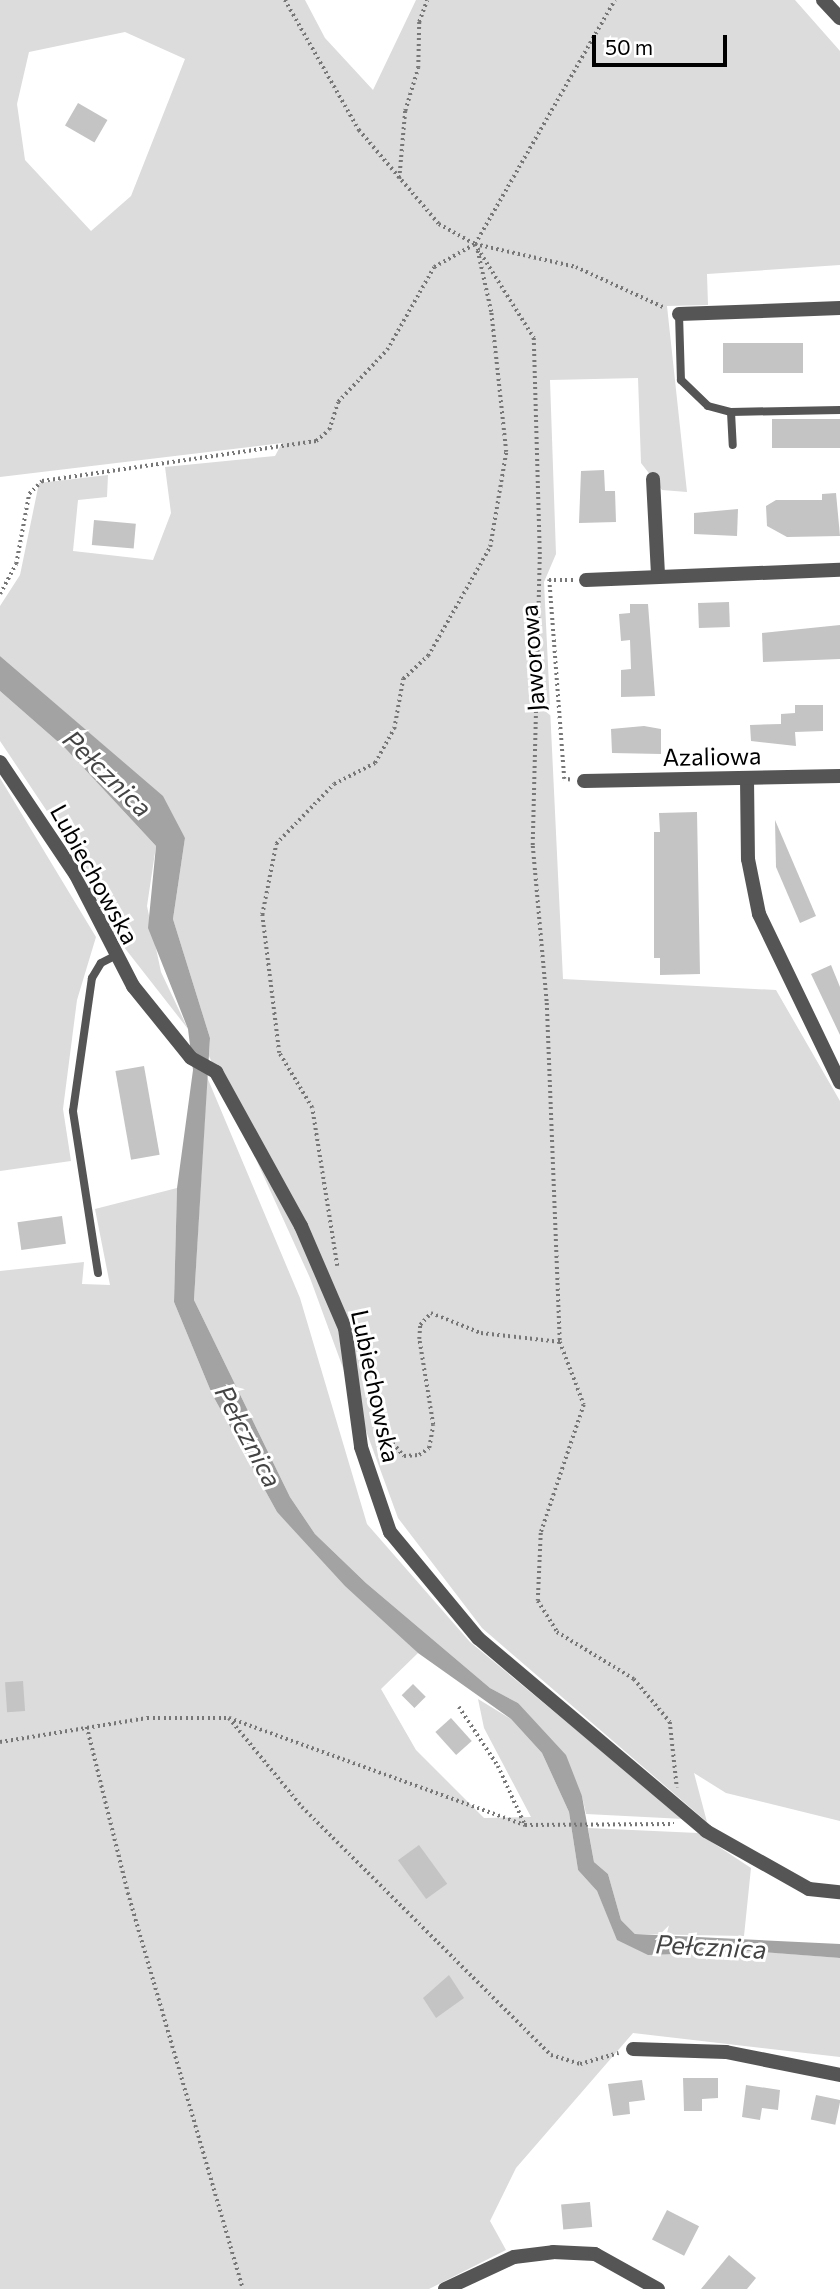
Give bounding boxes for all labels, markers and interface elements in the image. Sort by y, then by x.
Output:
scale bar [595,21,730,65]
text: 50 m [605,34,653,59]
street label: Jaworowa [514,604,550,712]
water label: Pełcznica [57,723,159,823]
street label: Azaliowa [662,741,762,771]
street label: Lubiechowska [45,799,145,949]
street label: Lubiechowska [346,1307,406,1465]
water label: Pełcznica [209,1380,289,1492]
water label: Pełcznica [655,1928,767,1964]

